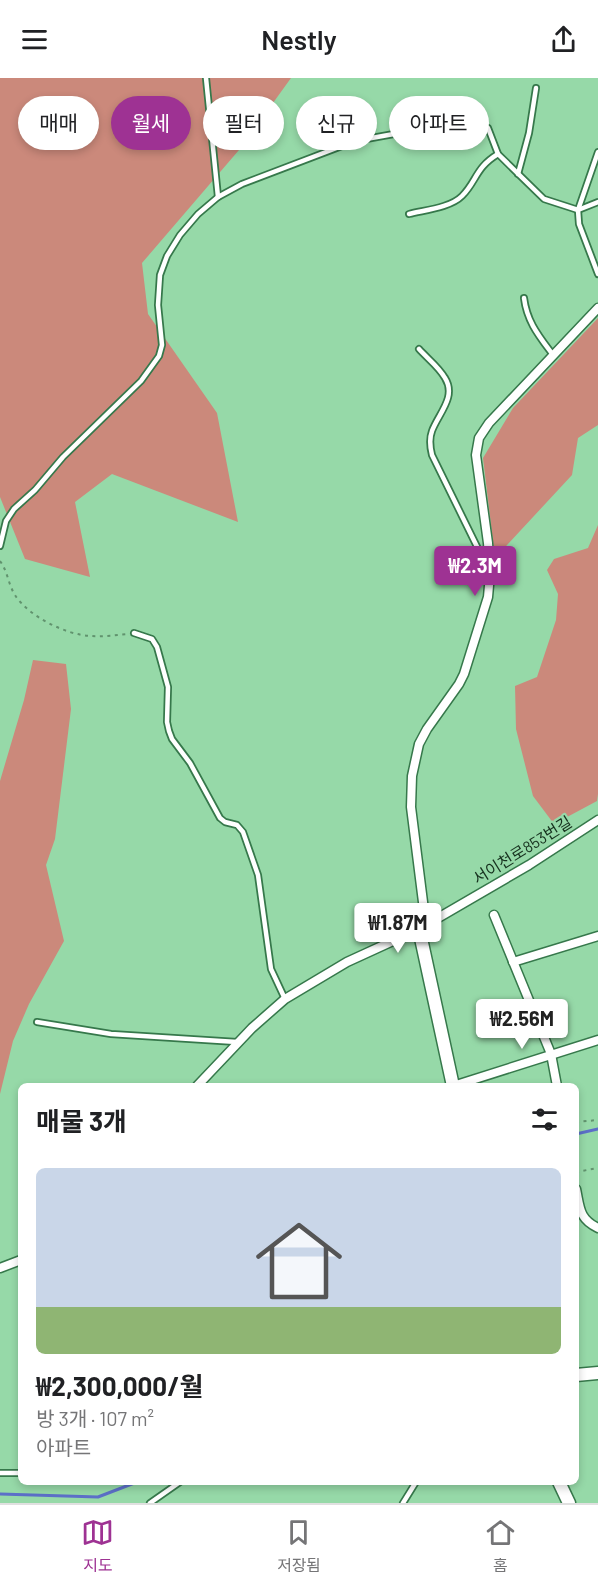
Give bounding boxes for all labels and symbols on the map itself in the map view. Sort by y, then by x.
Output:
pin: ₩2.3M [433,546,517,597]
street label: 서이천로853번길 [469,812,575,888]
pin: ₩1.87M [349,903,447,954]
pin: ₩2.56M [473,999,571,1050]

